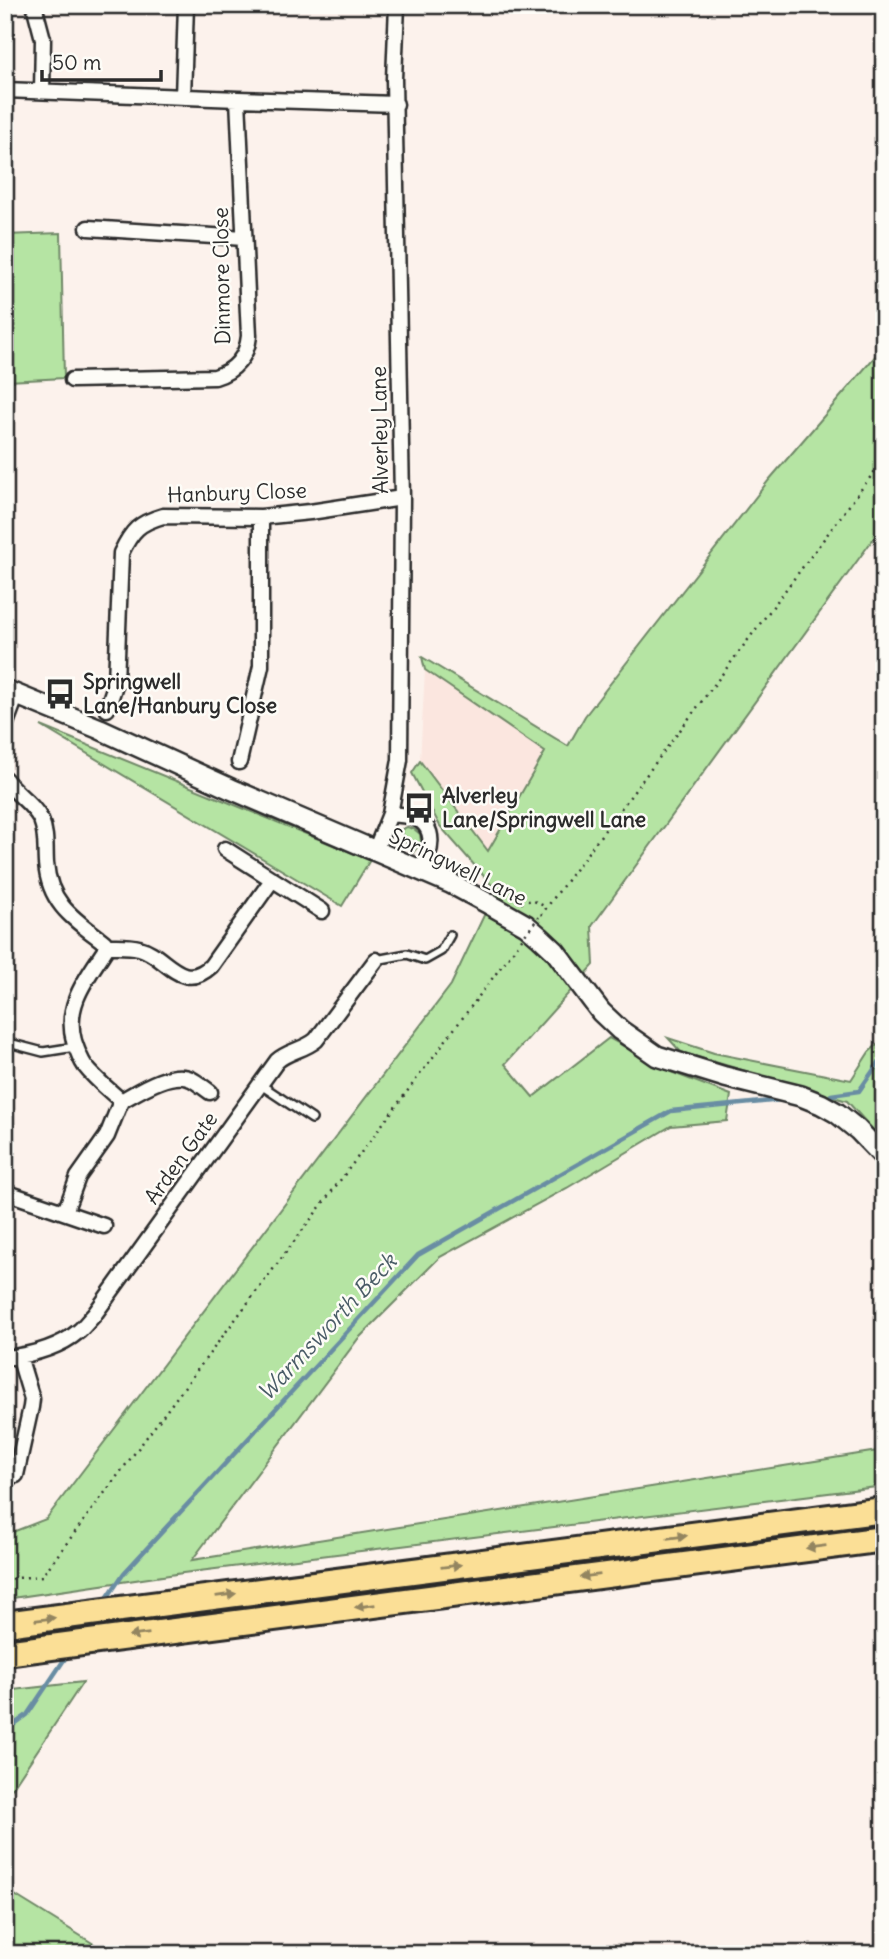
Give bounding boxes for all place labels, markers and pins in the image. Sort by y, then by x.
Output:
place label: Springwell Lane/Hanbury Close [83,668,277,719]
bus stop icon: Springwell Lane/Hanbury Close [43,677,77,711]
place label: Alverley Lane/Springwell Lane [442,782,646,833]
bus stop icon: Alverley Lane/Springwell Lane [402,791,436,825]

